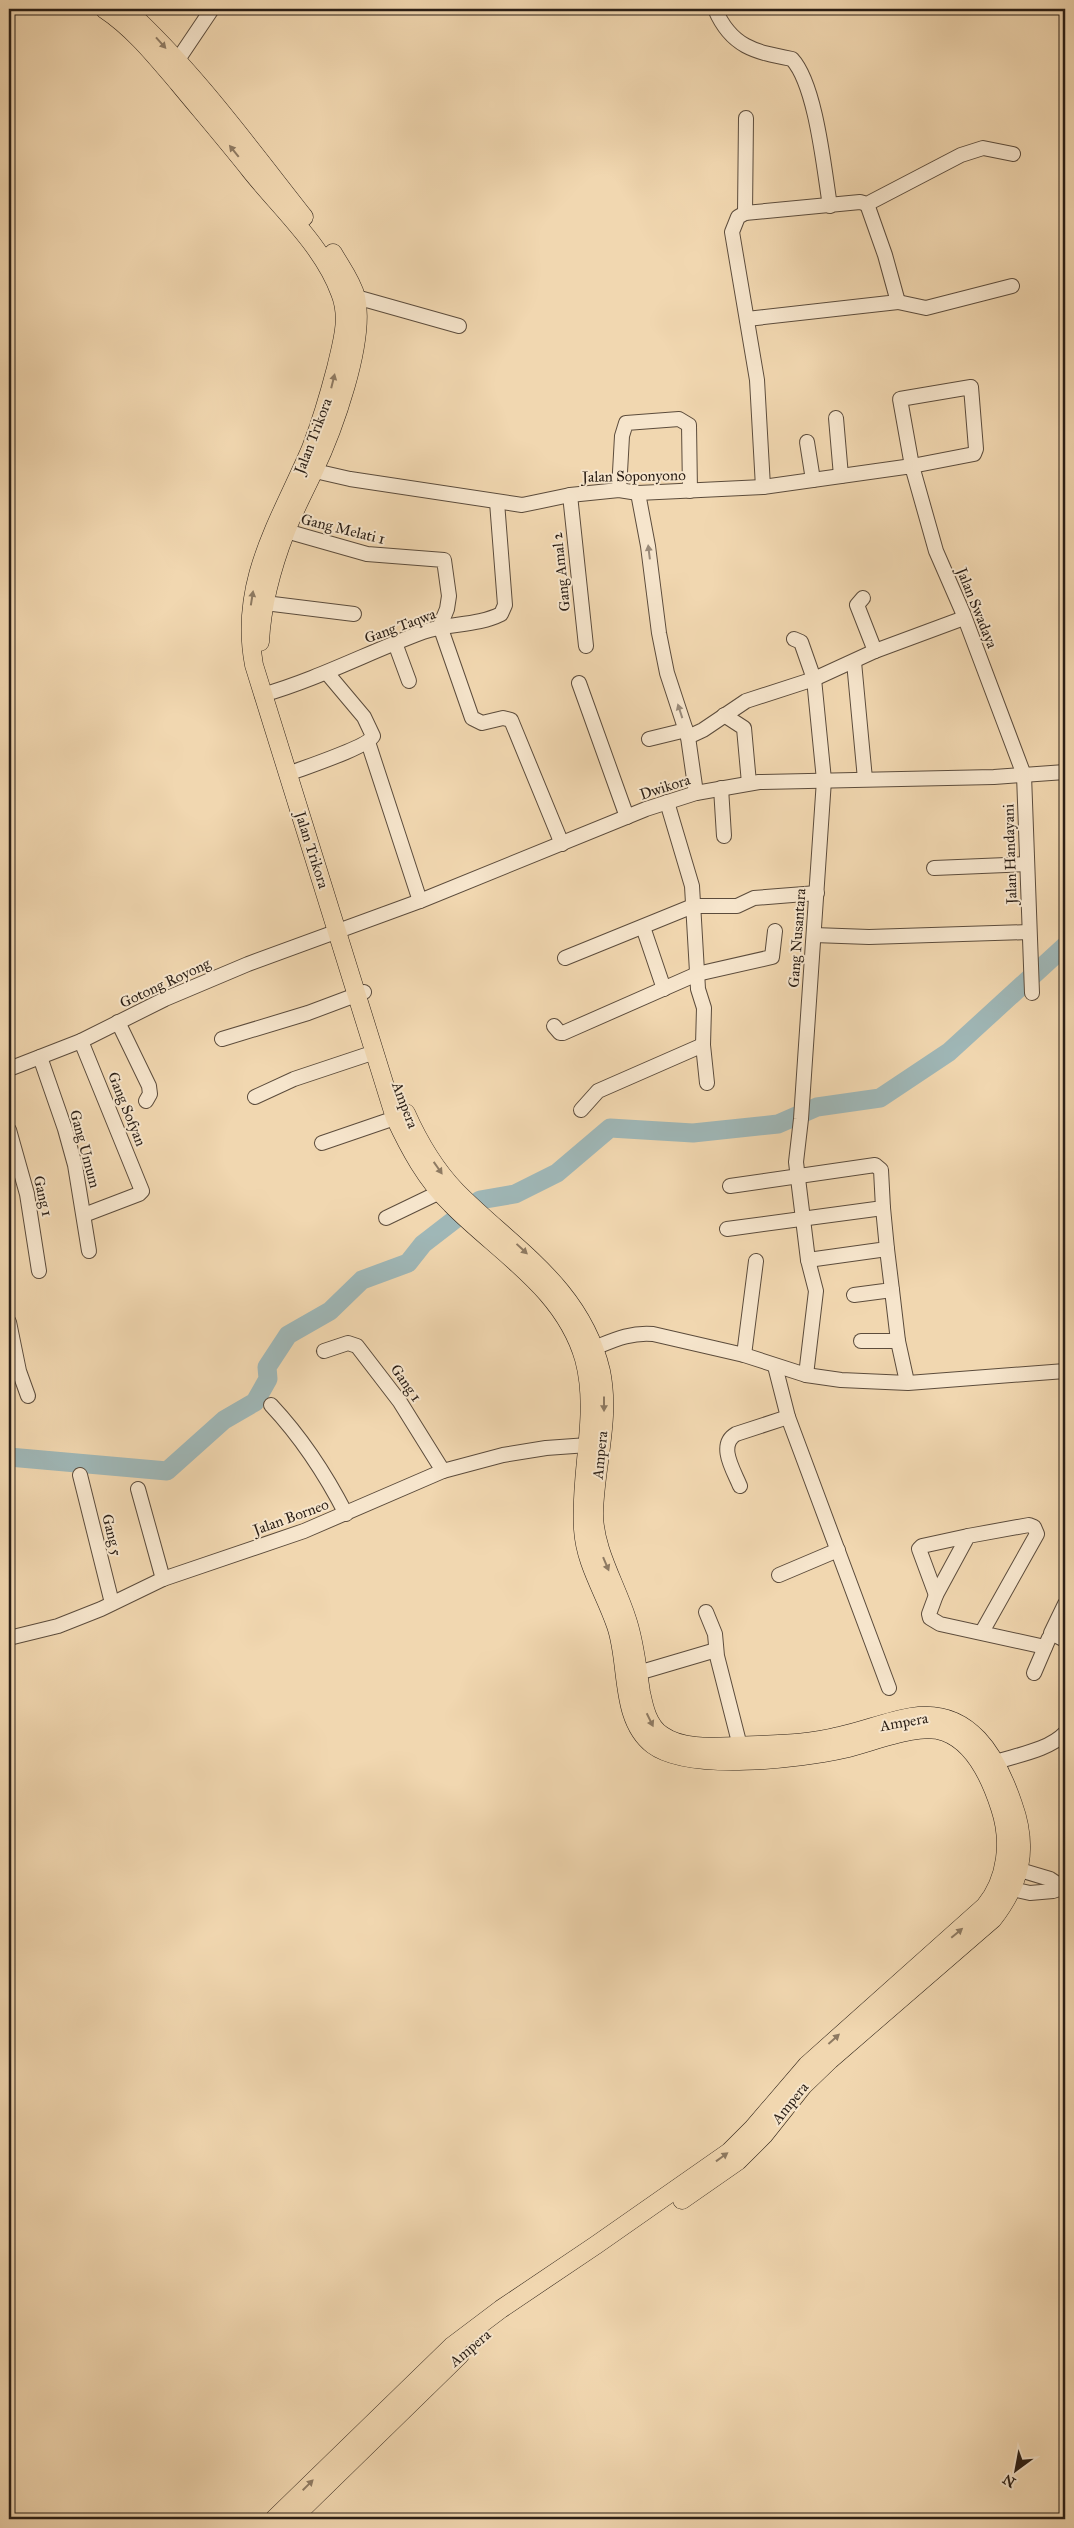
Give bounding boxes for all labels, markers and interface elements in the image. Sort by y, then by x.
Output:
one-way arrow [155,36,167,48]
one-way arrow [229,145,240,158]
one-way arrow [329,373,337,388]
street label: Jalan Trikora [290,395,337,479]
street label: Jalan Soponyono [580,466,686,487]
street label: Gang Melati 1 [299,510,387,548]
street label: Gang Amal 2 [548,531,574,612]
one-way arrow [645,544,653,560]
street label: Jalan Swadaya [951,563,1002,652]
one-way arrow [248,590,256,606]
street label: Gang Taqwa [362,605,439,648]
one-way arrow [675,703,683,718]
street label: Dwikora [637,770,693,804]
street label: Jalan Handayani [999,803,1022,907]
street label: Jalan Trikora [290,807,333,892]
street label: Gang Nusantara [785,887,809,988]
street label: Gotong Royong [117,954,214,1012]
street label: Gang Sofyan [104,1069,150,1149]
street label: Ampera [388,1078,422,1131]
street label: Gang Umum [66,1108,104,1190]
one-way arrow [433,1161,443,1175]
street label: Gang 1 [30,1174,56,1218]
one-way arrow [516,1243,528,1255]
street label: Gang 1 [387,1361,425,1405]
one-way arrow [600,1396,608,1412]
street label: Ampera [588,1429,612,1481]
street label: Jalan Borneo [249,1495,332,1541]
street label: Gang 5 [98,1512,126,1558]
one-way arrow [603,1557,611,1571]
street label: Ampera [878,1709,930,1735]
one-way arrow [646,1712,655,1727]
one-way arrow [951,1928,963,1939]
one-way arrow [827,2033,839,2045]
street label: Ampera [767,2078,813,2128]
one-way arrow [715,2151,728,2162]
street label: Ampera [445,2325,495,2371]
north arrow [992,2446,1042,2496]
text: N [1000,2470,1019,2491]
one-way arrow [302,2479,314,2491]

